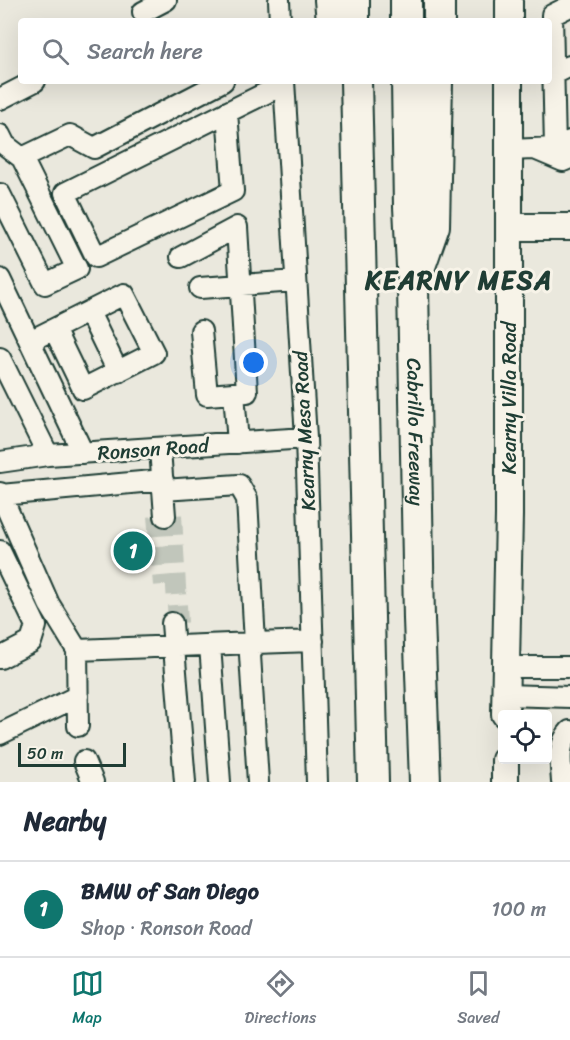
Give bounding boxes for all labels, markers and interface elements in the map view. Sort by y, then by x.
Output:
search box [18,18,552,84]
text: Search here [87,32,203,71]
icon: search [39,35,72,68]
district label: KEARNY MESA [364,257,553,303]
street label: Kearny Villa Road [492,320,527,474]
your location [239,348,268,377]
street label: Kearny Mesa Road [283,349,326,512]
street label: Cabrillo Freeway [396,358,434,507]
street label: Ronson Road [96,428,211,471]
pin: 1 [114,528,152,574]
map controls [498,710,552,764]
button: locate [498,710,552,764]
text: 50 m [27,739,63,768]
scale bar [18,740,126,768]
text: Nearby [24,798,106,844]
text: BMW of San Diego [81,872,259,911]
text: 1 [39,892,48,927]
text: 100 m [492,892,546,927]
text: Shop · Ronson Road [81,911,252,946]
tab: Map [71,967,104,1032]
tab: Directions [245,967,316,1032]
tab: Saved [457,967,499,1032]

